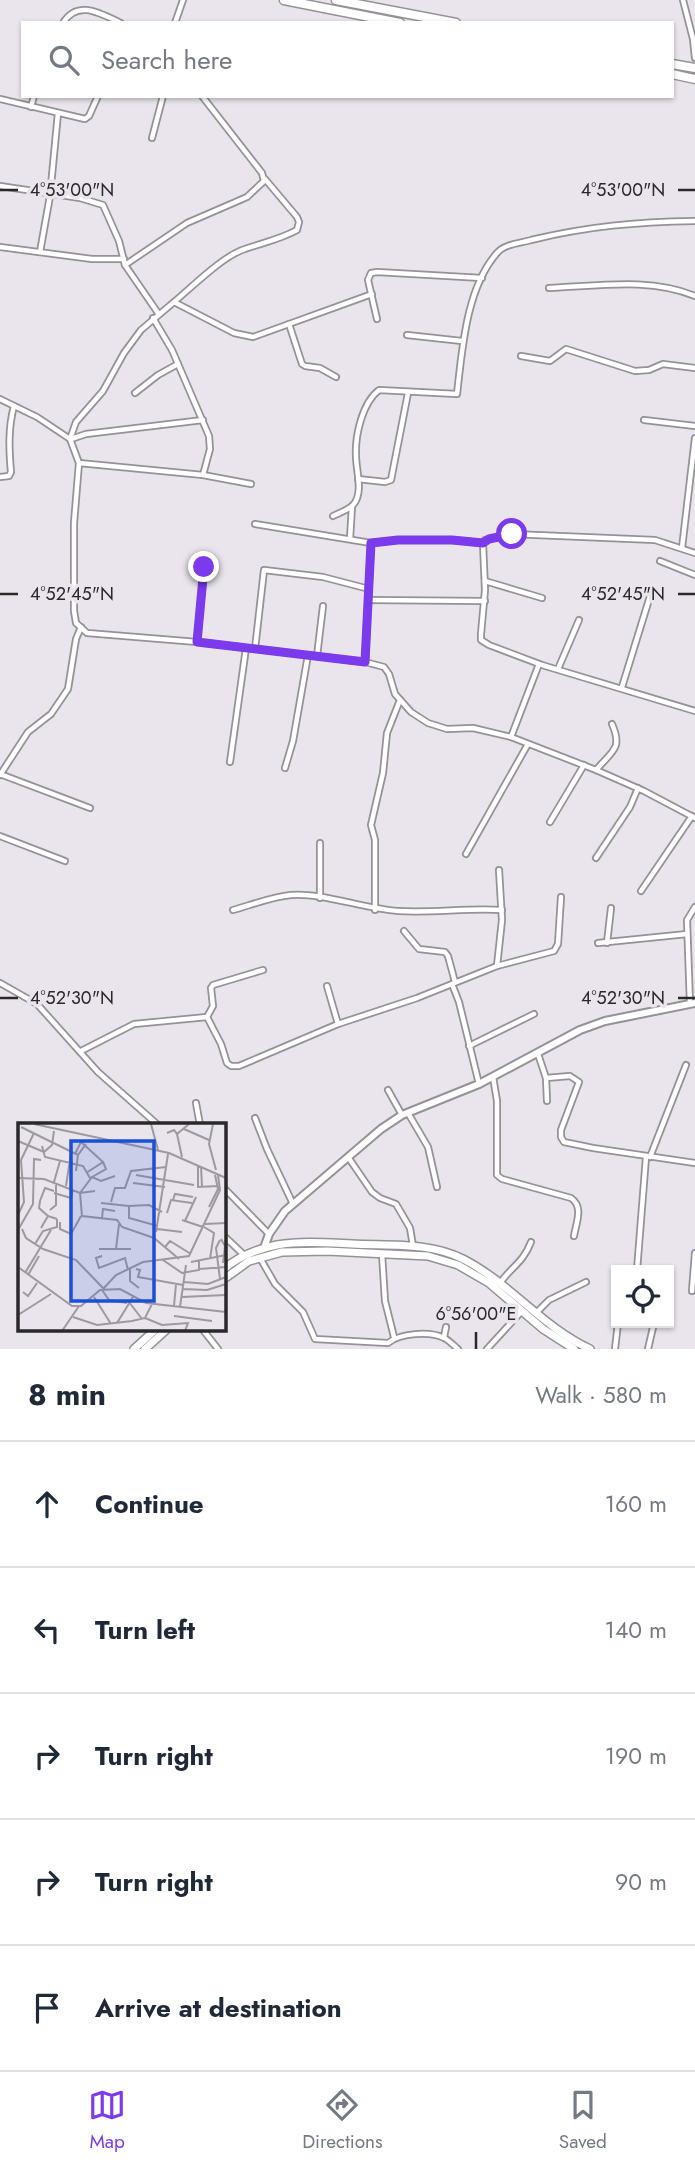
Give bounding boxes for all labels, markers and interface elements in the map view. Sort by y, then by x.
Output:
search box [21,21,674,98]
icon: search [45,41,83,79]
text: Search here [101,41,233,79]
text: 4°53'00"N [30,177,114,203]
text: 4°53'00"N [581,177,665,203]
route start [496,518,527,549]
route end [188,551,219,582]
text: 4°52'45"N [30,581,114,607]
text: 4°52'45"N [581,581,665,607]
text: 4°52'30"N [30,985,114,1011]
text: 4°52'30"N [581,985,665,1011]
inset map [18,1123,226,1332]
map controls [611,1265,674,1328]
button: locate [611,1265,674,1328]
text: 6°56'00"E [436,1301,516,1327]
text: 8 min [28,1373,106,1416]
text: Walk · 580 m [535,1378,667,1412]
icon: ahead [28,1485,66,1523]
text: Continue [95,1485,204,1523]
text: 160 m [605,1487,667,1521]
icon: left [28,1611,66,1649]
text: Turn left [95,1611,195,1649]
text: 140 m [605,1613,667,1647]
icon: right [28,1737,66,1775]
text: Turn right [95,1737,213,1775]
text: 190 m [605,1739,667,1773]
icon: right [28,1863,66,1901]
text: Turn right [95,1863,213,1901]
text: 90 m [615,1865,667,1899]
icon: arrive [28,1989,66,2027]
text: Arrive at destination [95,1989,342,2027]
tab: Map [88,2086,126,2155]
tab: Directions [302,2086,383,2155]
tab: Saved [559,2086,607,2155]

